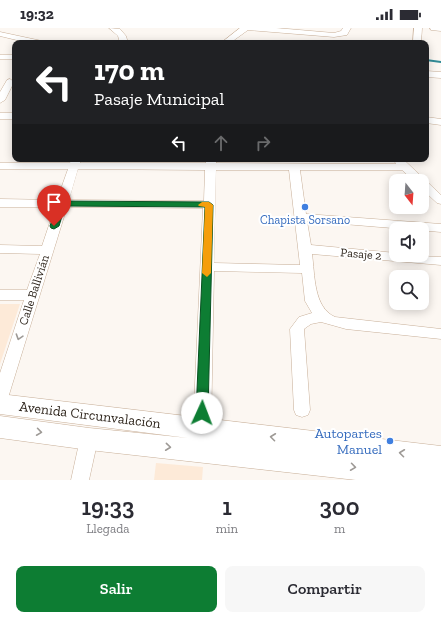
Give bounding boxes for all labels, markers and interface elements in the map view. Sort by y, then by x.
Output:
text: 19:32 [20,5,54,23]
text: 170 m [94,54,165,87]
icon: left [28,56,80,108]
text: Pasaje Municipal [94,88,224,110]
icon: left [168,132,190,154]
icon: ahead [210,132,232,154]
icon: right [252,132,274,154]
north arrow [389,174,429,214]
map controls [389,174,429,310]
pin [37,185,71,226]
icon: arrive [43,191,65,213]
marker: Chapista Sorsano [300,202,310,212]
place label: Chapista Sorsano [260,213,350,227]
button: sound [389,222,429,262]
street label: Pasaje 2 [340,245,382,264]
street label: Calle Ballivián [16,253,52,327]
button: search [389,270,429,310]
one-way arrow [15,334,24,341]
position arrow [181,392,223,434]
street label: Avenida Circunvalación [18,398,162,432]
place label: Autopartes Manuel [315,425,382,458]
one-way arrow [36,427,42,436]
one-way arrow [270,433,276,442]
marker: Autopartes Manuel [385,436,395,446]
one-way arrow [165,442,171,451]
one-way arrow [399,449,405,458]
one-way arrow [350,462,356,471]
text: 19:33 [81,492,134,521]
text: 1 [222,492,232,521]
text: 300 [319,492,360,521]
text: Llegada [86,521,130,536]
text: min [216,521,238,536]
text: m [334,521,345,536]
button: Salir [16,566,217,612]
button: Compartir [225,566,425,612]

